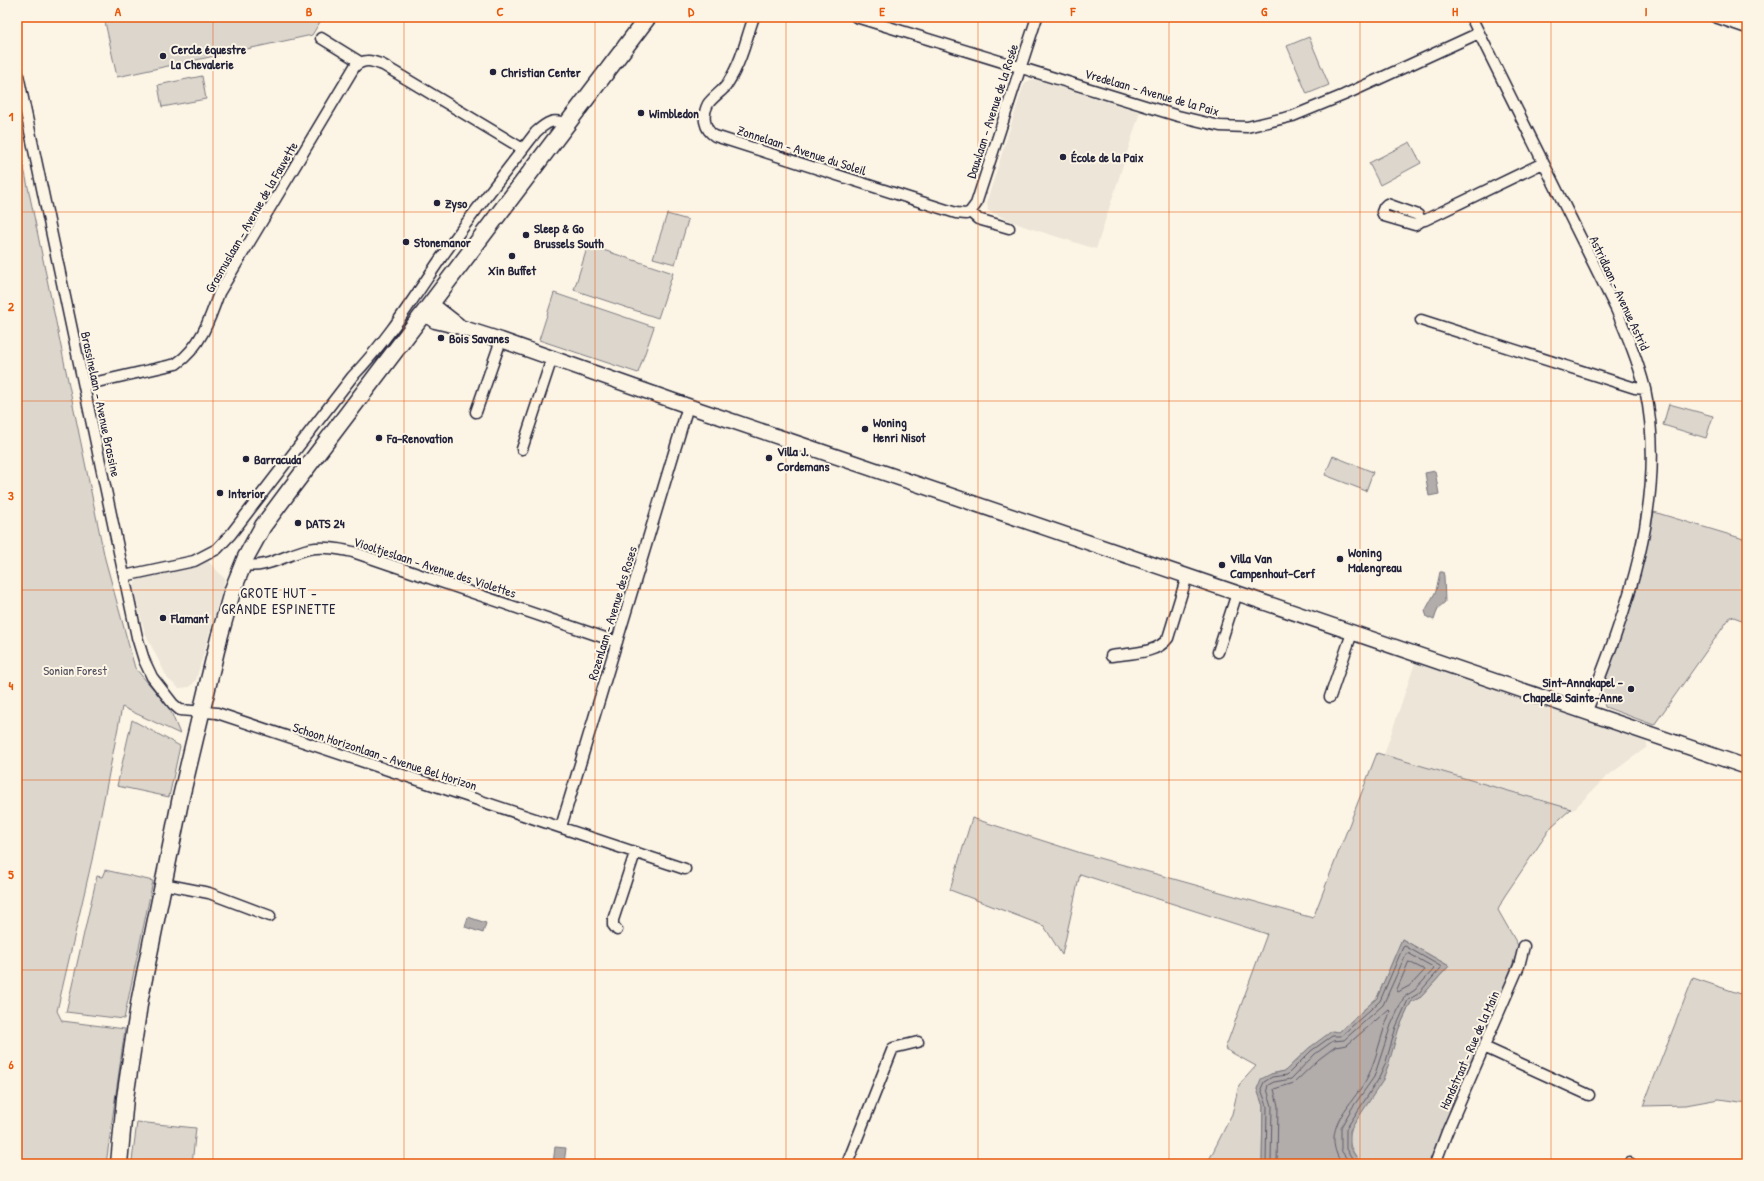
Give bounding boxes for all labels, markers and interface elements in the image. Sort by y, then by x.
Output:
text: A [115,2,122,20]
text: B [306,2,313,20]
text: C [496,2,504,20]
text: D [688,2,695,20]
text: E [879,2,885,20]
text: F [1070,2,1077,20]
text: G [1261,2,1268,20]
text: H [1452,2,1458,20]
text: I [1644,2,1648,20]
place label: Cercle équestre La Chevalerie [171,40,247,73]
street label: Dauwlaan - Avenue de la Rosée [962,41,1022,181]
marker: Cercle équestre La Chevalerie [158,51,168,61]
place label: Christian Center [501,63,582,81]
street label: Vredelaan - Avenue de la Paix [1083,64,1222,120]
marker: Christian Center [488,67,498,77]
place label: Wimbledon [649,104,699,122]
text: 1 [9,107,14,125]
marker: Wimbledon [636,108,646,118]
street label: Zonnelaan - Avenue du Soleil [735,121,869,180]
street label: Grasmuslaan - Avenue de la Fauvette [200,138,302,296]
place label: École de la Paix [1071,148,1144,166]
marker: École de la Paix [1058,152,1068,162]
place label: Zyso [445,194,468,213]
marker: Zyso [432,198,442,208]
place label: Sleep & Go Brussels South [534,219,604,252]
marker: Sleep & Go Brussels South [521,230,531,240]
place label: Stonemanor [414,233,472,251]
street label: Astridlaan - Avenue Astrid [1586,233,1654,353]
marker: Stonemanor [401,237,411,247]
marker: Xin Buffet [507,251,517,261]
place label: Xin Buffet [488,261,536,279]
text: 2 [8,297,15,315]
place label: Bois Savanes [449,329,509,347]
street label: Brassinelaan - Avenue Brassine [77,330,125,478]
marker: Bois Savanes [436,333,446,343]
place label: Woning Henri Nisot [873,413,926,446]
marker: Woning Henri Nisot [860,424,870,434]
place label: Fa-Renovation [386,429,453,447]
marker: Fa-Renovation [374,433,384,443]
place label: Villa J. Cordemans [777,442,829,475]
place label: Barracuda [254,450,302,468]
marker: Villa J. Cordemans [764,453,774,463]
marker: Barracuda [241,454,251,464]
place label: Interior [228,484,266,502]
text: 3 [8,486,14,504]
marker: Interior [215,488,225,498]
place label: DATS 24 [306,514,345,532]
marker: DATS 24 [293,518,303,528]
street label: Viooltjeslaan - Avenue des Violettes [351,532,519,602]
place label: Woning Malengreau [1348,543,1402,577]
street label: Rozenlaan - Avenue des Roses [583,544,641,682]
place label: Villa Van Campenhout-Cerf [1230,549,1316,583]
marker: Woning Malengreau [1335,554,1345,564]
marker: Villa Van Campenhout-Cerf [1217,560,1227,570]
district label: GROTE HUT - GRANDE ESPINETTE [222,583,336,618]
place label: Flamant [170,609,209,627]
marker: Flamant [158,613,168,623]
park label: Sonian Forest [43,661,107,679]
place label: Sint-Annakapel - Chapelle Sainte-Anne [1523,673,1624,707]
text: 4 [9,676,14,694]
marker: Sint-Annakapel - Chapelle Sainte-Anne [1626,684,1636,694]
street label: Schoon Horizonlaan - Avenue Bel Horizon [291,718,479,794]
text: 5 [8,865,14,883]
street label: Handstraat - Rue de la Main [1435,988,1503,1112]
text: 6 [8,1055,14,1073]

